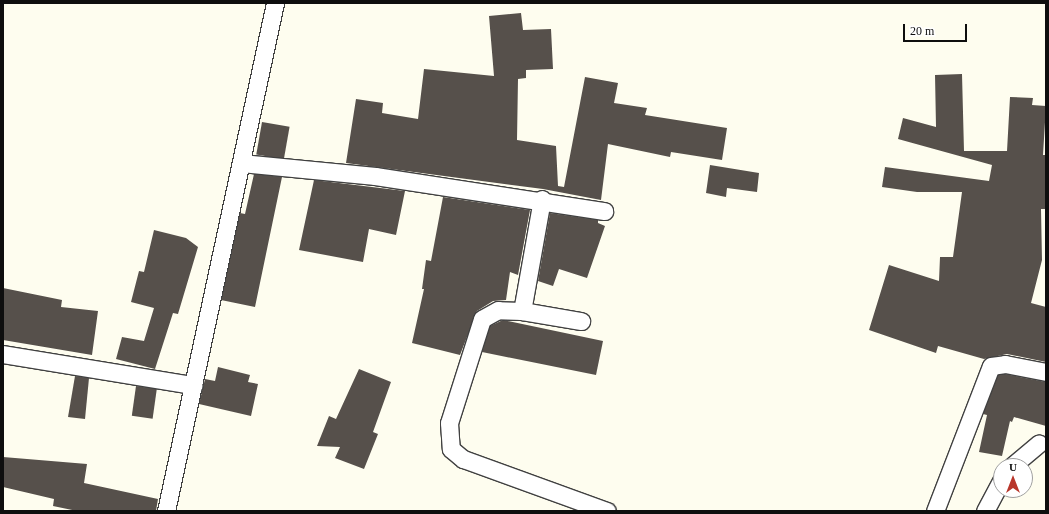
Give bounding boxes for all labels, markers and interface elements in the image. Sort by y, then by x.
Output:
scale bar [905,16,969,42]
text: 20 m [910,24,934,38]
north arrow [993,458,1033,498]
text: U [1009,461,1017,473]

